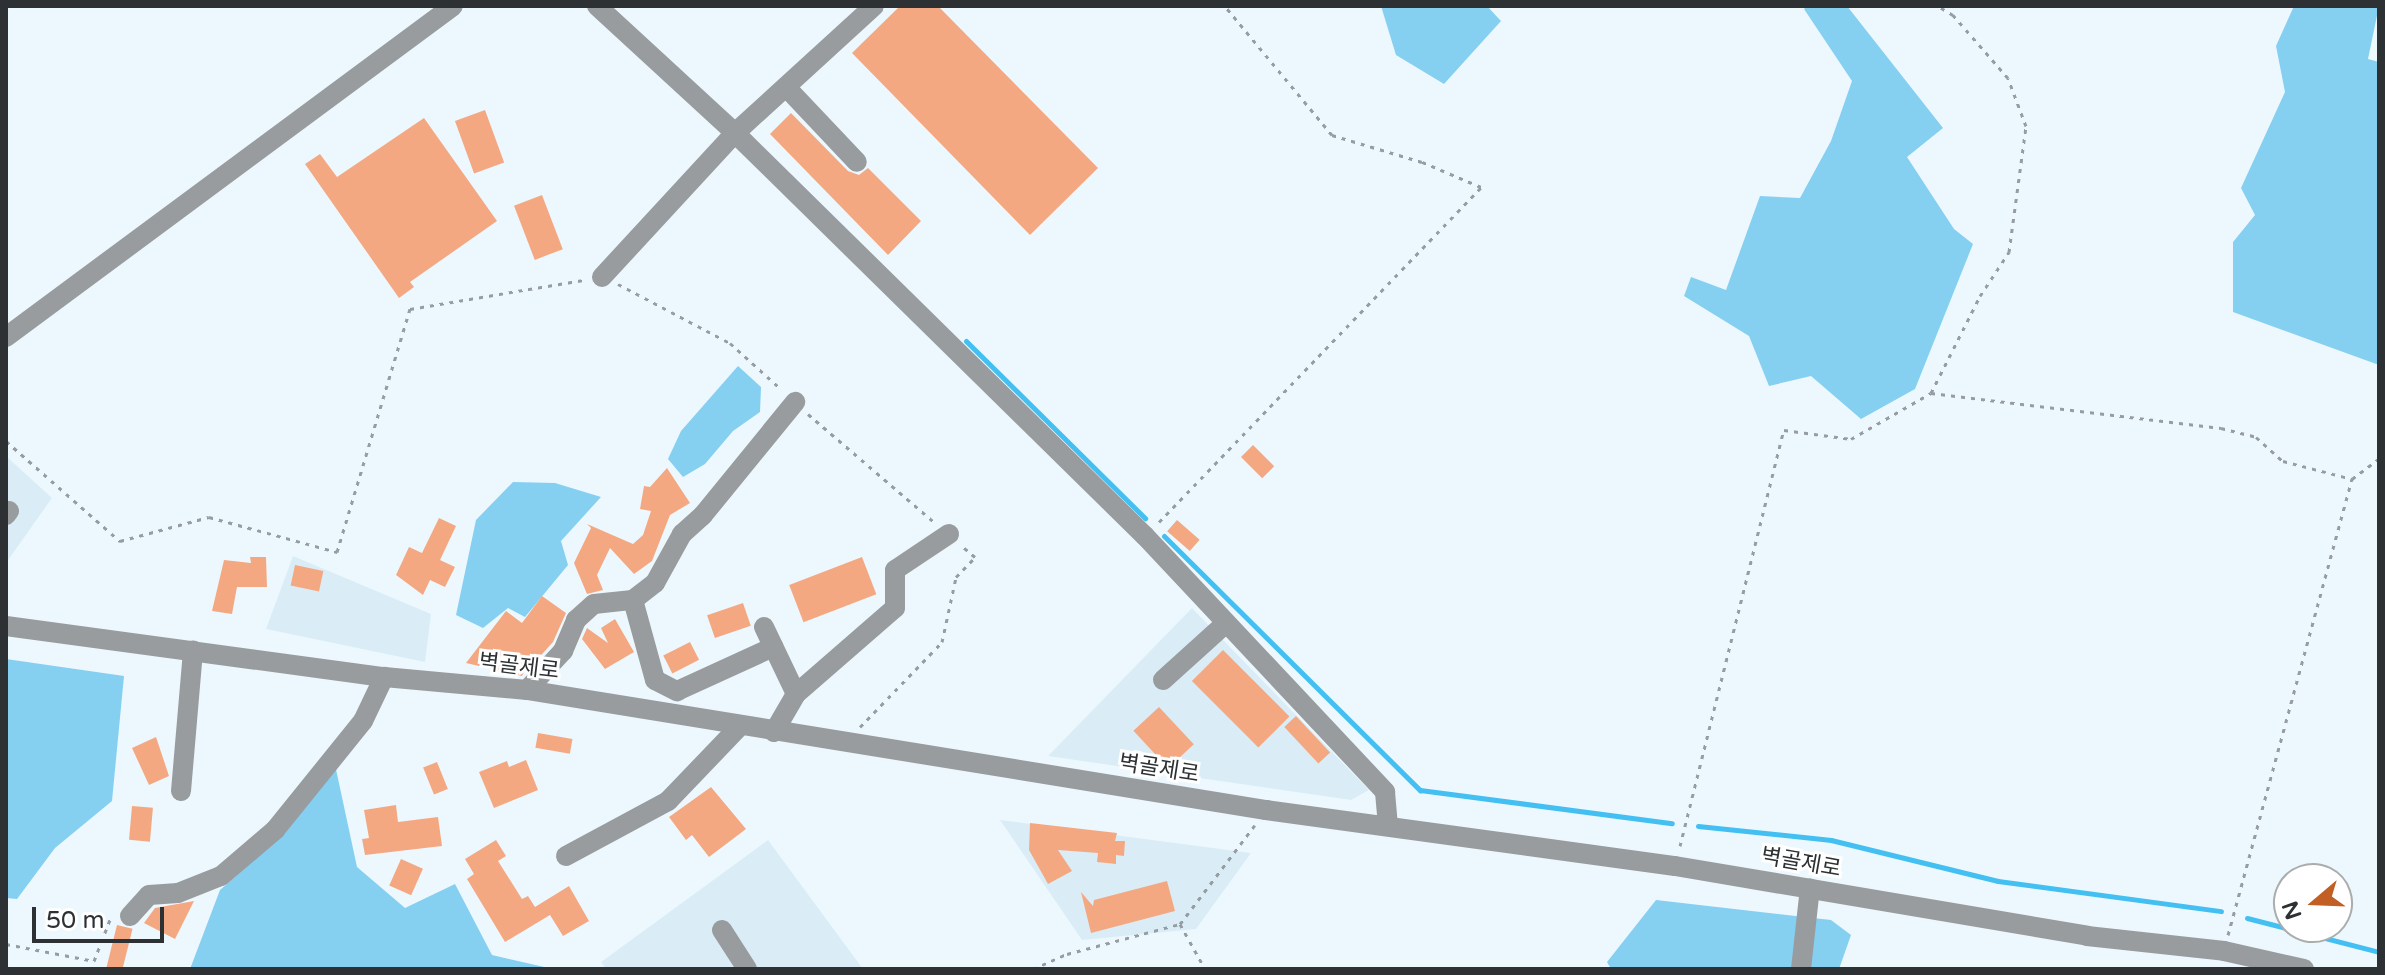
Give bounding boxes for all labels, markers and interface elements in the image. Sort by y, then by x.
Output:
street label: 벽골제로 [477,649,561,685]
street label: 벽골제로 [1117,750,1201,788]
street label: 벽골제로 [1759,843,1843,883]
north arrow [2273,863,2353,943]
scale bar [36,891,168,941]
text: N [2277,898,2307,923]
text: 50 m [46,906,104,935]

